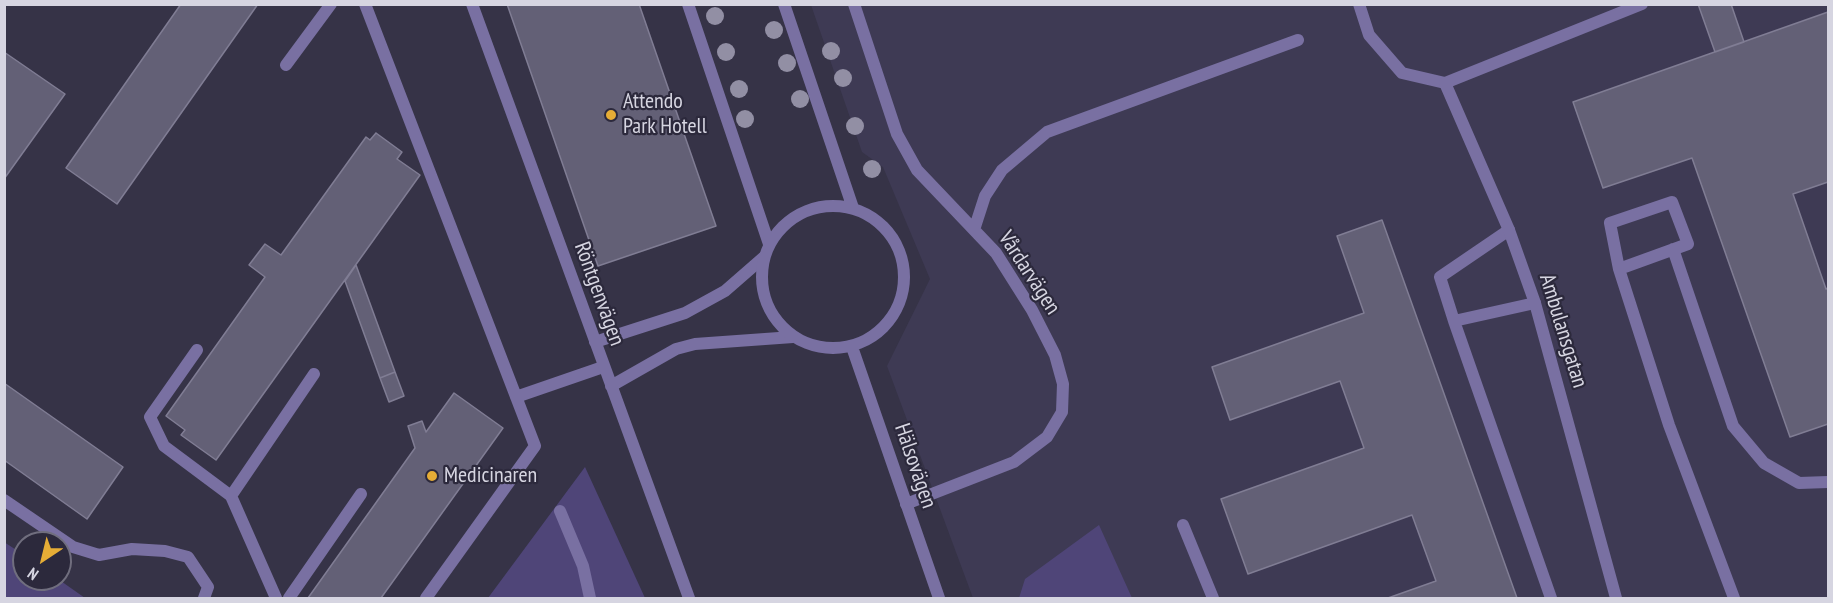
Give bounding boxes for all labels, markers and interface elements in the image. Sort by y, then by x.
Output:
place label: Attendo Park Hotell [623,89,707,140]
marker: Attendo Park Hotell [604,108,618,122]
street label: Vårdarvägen [992,226,1066,320]
street label: Röntgenvägen [568,238,630,350]
street label: Ambulansgatan [1533,271,1593,391]
street label: Hälsovägen [888,420,942,512]
place label: Medicinaren [444,463,537,489]
marker: Medicinaren [425,469,439,483]
north arrow [12,531,72,591]
text: N [24,563,42,585]

